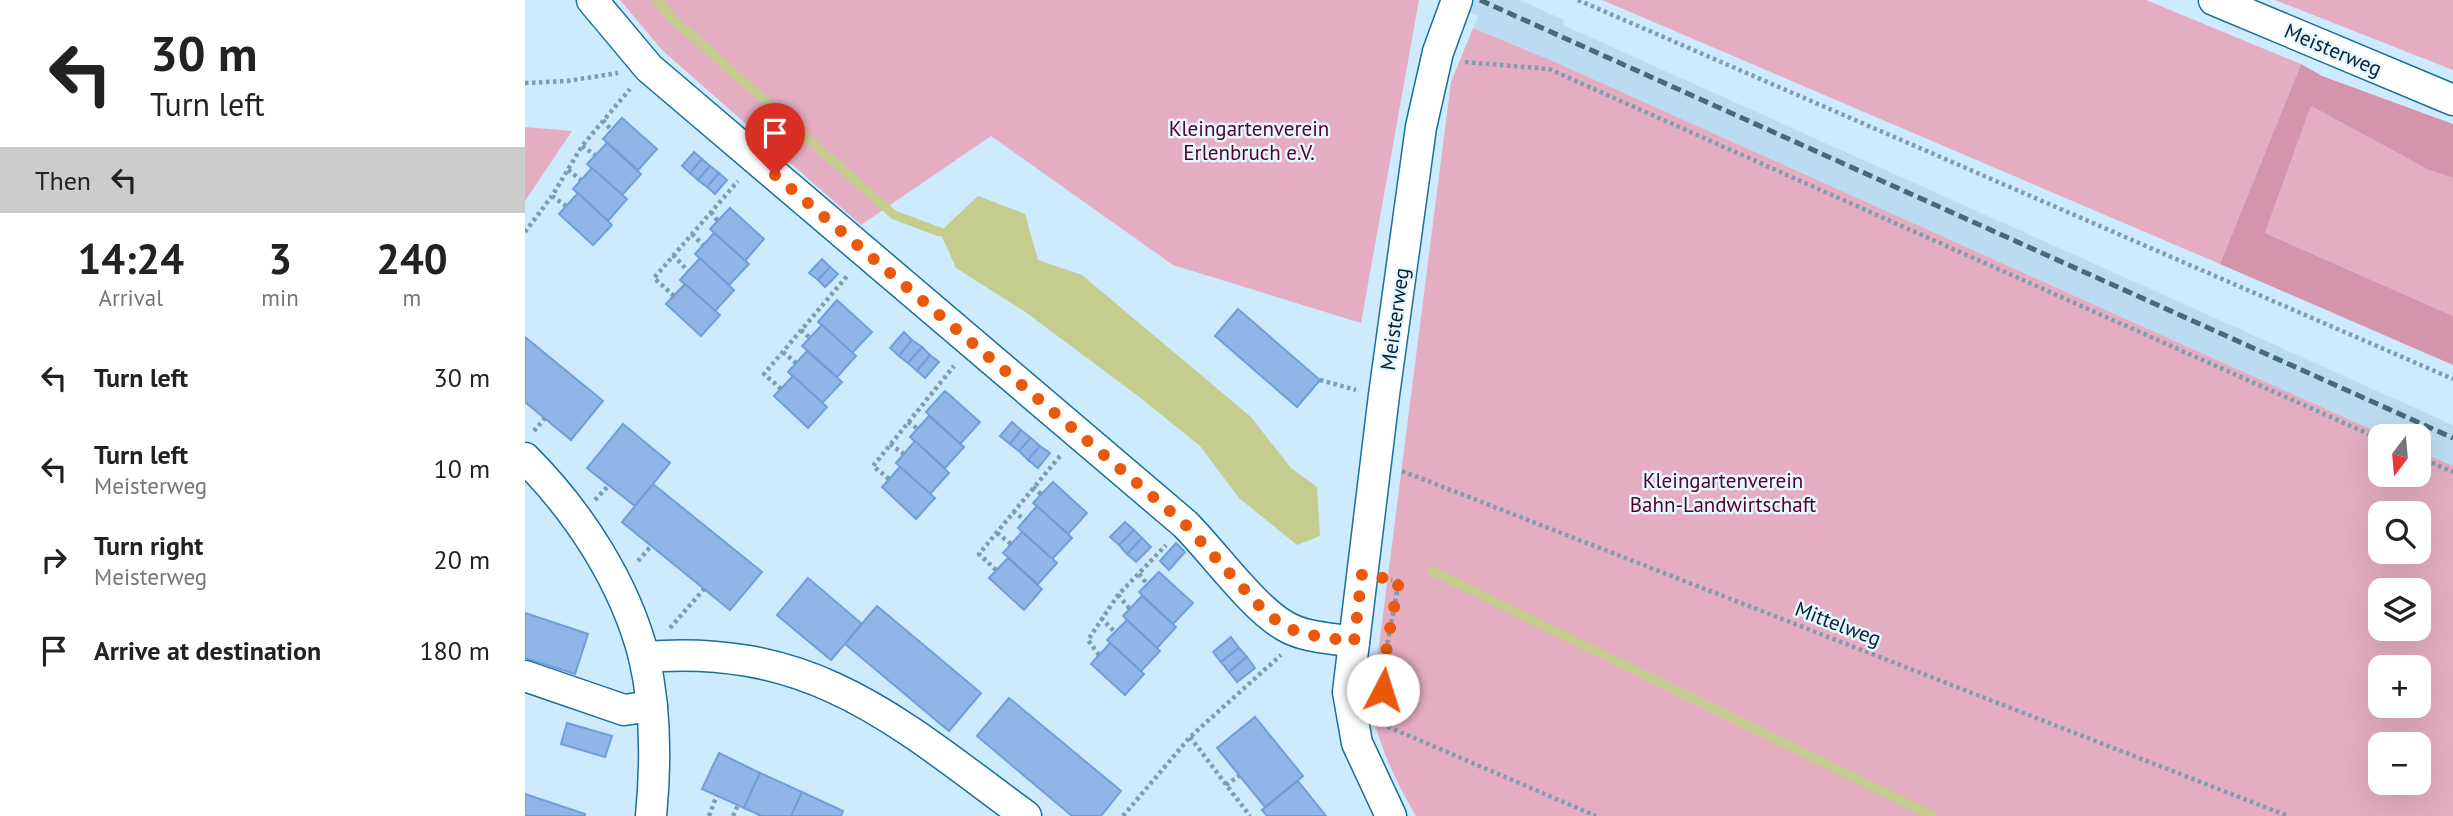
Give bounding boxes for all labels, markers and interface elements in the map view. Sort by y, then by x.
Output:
street label: Meisterweg [2280,17,2386,82]
text: 30 m [150,21,257,85]
icon: left [35,28,126,119]
text: Turn left [150,83,265,125]
pin [745,103,805,175]
icon: arrive [756,114,794,152]
park label: Kleingartenverein Erlenbruch e.V. [1169,115,1329,166]
icon: left [105,161,143,199]
text: Then [35,164,91,197]
text: 14:24 [77,231,184,286]
text: 3 [268,231,292,286]
text: 240 [376,231,448,286]
street label: Meisterweg [1374,266,1415,372]
text: Arrival [98,283,163,312]
text: min [261,283,299,312]
text: m [403,283,421,312]
icon: left [35,359,73,397]
text: Turn left [94,361,188,394]
text: 30 m [434,361,490,394]
north arrow [2368,424,2431,486]
map controls [2368,424,2431,795]
text: Turn left [94,438,188,471]
icon: left [35,450,73,488]
text: 10 m [434,452,490,485]
park label: Kleingartenverein Bahn-Landwirtschaft [1630,467,1816,518]
text: Meisterweg [94,471,207,500]
button: search [2368,501,2431,564]
text: Turn right [94,529,203,562]
icon: right [35,541,73,579]
text: 20 m [434,543,490,576]
text: Meisterweg [94,562,207,591]
button: layers [2368,578,2431,641]
street label: Mittelweg [1791,595,1885,652]
icon: arrive [35,632,73,670]
text: Arrive at destination [94,634,321,667]
text: 180 m [419,634,490,667]
position arrow [1346,653,1420,727]
button: + [2368,655,2431,718]
button: − [2368,732,2431,795]

